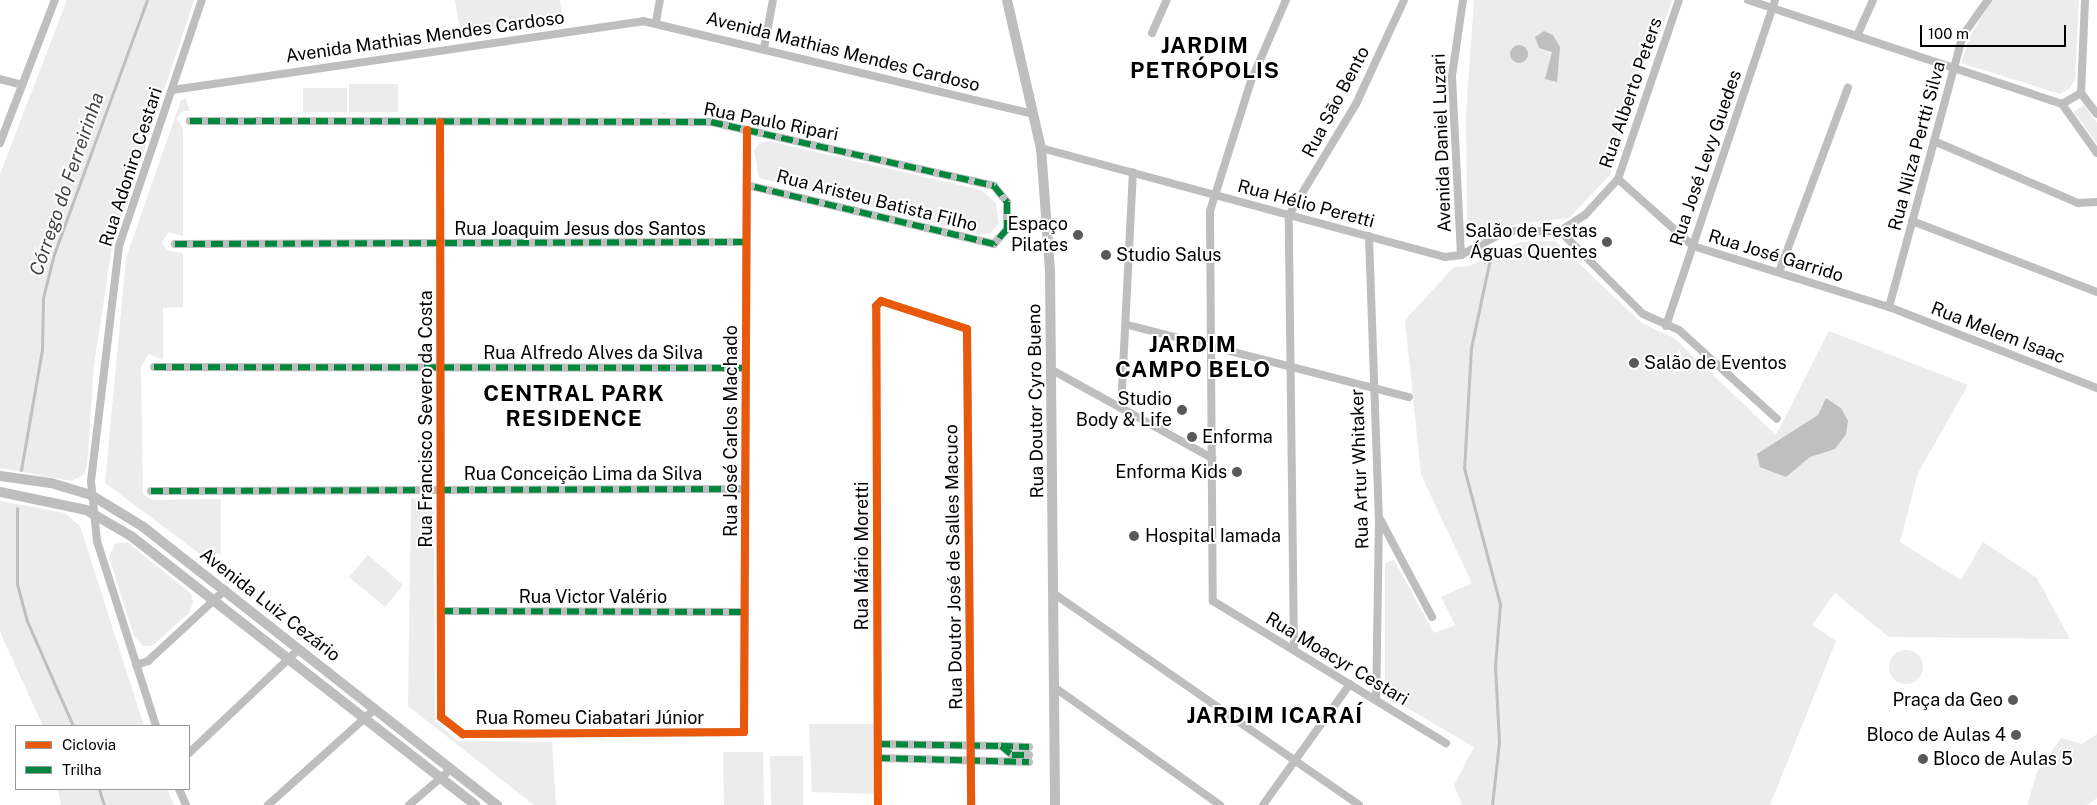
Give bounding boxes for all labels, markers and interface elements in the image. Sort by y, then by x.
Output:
street label: Avenida Mathias Mendes Cardoso [284,7,566,67]
street label: Avenida Mathias Mendes Cardoso [704,7,982,97]
street label: Rua Alberto Peters [1595,15,1667,171]
scale bar [1922,15,2068,47]
text: 100 m [1928,25,1969,42]
district label: JARDIM PETRÓPOLIS [1129,32,1281,84]
street label: Rua São Bento [1298,43,1374,161]
street label: Avenida Daniel Luzari [1428,53,1456,233]
street label: Rua Nilza Pertti Silva [1884,59,1950,233]
street label: Rua José Levy Guedes [1666,67,1746,249]
street label: Rua Adoniro Cestari [95,85,167,249]
water label: Córrego do Ferreirinha [25,89,109,279]
street label: Rua Paulo Ripari [702,98,840,146]
street label: Rua Aristeu Batista Filho [774,166,980,236]
street label: Rua Hélio Peretti [1235,175,1377,233]
place label: Espaço Pilates [1007,214,1068,256]
street label: Rua Joaquim Jesus dos Santos [454,218,706,240]
place label: Salão de Festas Águas Quentes [1464,221,1597,264]
street label: Rua José Garrido [1706,225,1846,287]
marker: Espaço Pilates [1072,229,1084,241]
marker: Salão de Festas Águas Quentes [1601,236,1613,248]
place label: Studio Salus [1116,244,1222,266]
marker: Studio Salus [1100,249,1112,261]
street label: Rua Francisco Severo da Costa [415,290,437,548]
street label: Rua Melem Isaac [1928,297,2068,369]
street label: Rua Doutor Cyro Bueno [1024,303,1048,499]
street label: Rua José Carlos Machado [720,325,742,537]
district label: JARDIM CAMPO BELO [1114,331,1272,382]
street label: Rua Alfredo Alves da Silva [483,342,703,364]
place label: Salão de Eventos [1644,352,1787,374]
marker: Salão de Eventos [1628,357,1640,369]
district label: CENTRAL PARK RESIDENCE [482,380,666,432]
street label: Rua Artur Whitaker [1346,388,1374,550]
place label: Studio Body & Life [1076,389,1172,432]
marker: Studio Body & Life [1176,404,1188,416]
street label: Rua Doutor José de Salles Macuco [941,424,967,710]
place label: Enforma [1202,426,1273,448]
marker: Enforma [1186,431,1198,443]
place label: Enforma Kids [1115,461,1227,483]
street label: Rua Conceição Lima da Silva [464,463,702,485]
marker: Enforma Kids [1231,466,1243,478]
street label: Rua Mário Moretti [851,482,873,630]
place label: Hospital Iamada [1145,525,1281,547]
marker: Hospital Iamada [1127,529,1141,543]
street label: Avenida Luiz Cezário [196,544,344,666]
street label: Rua Victor Valério [518,586,668,608]
street label: Rua Moacyr Cestari [1262,608,1412,710]
place label: Praça da Geo [1892,689,2003,711]
marker: Praça da Geo [2007,694,2019,706]
district label: JARDIM ICARAÍ [1185,703,1365,729]
street label: Rua Romeu Ciabatari Júnior [476,707,704,729]
place label: Bloco de Aulas 4 [1866,724,2006,746]
legend [15,725,190,790]
marker: Bloco de Aulas 4 [2010,729,2022,741]
text: Ciclovia [62,736,116,753]
place label: Bloco de Aulas 5 [1933,748,2073,770]
marker: Bloco de Aulas 5 [1917,753,1929,765]
text: Trilha [62,761,101,778]

